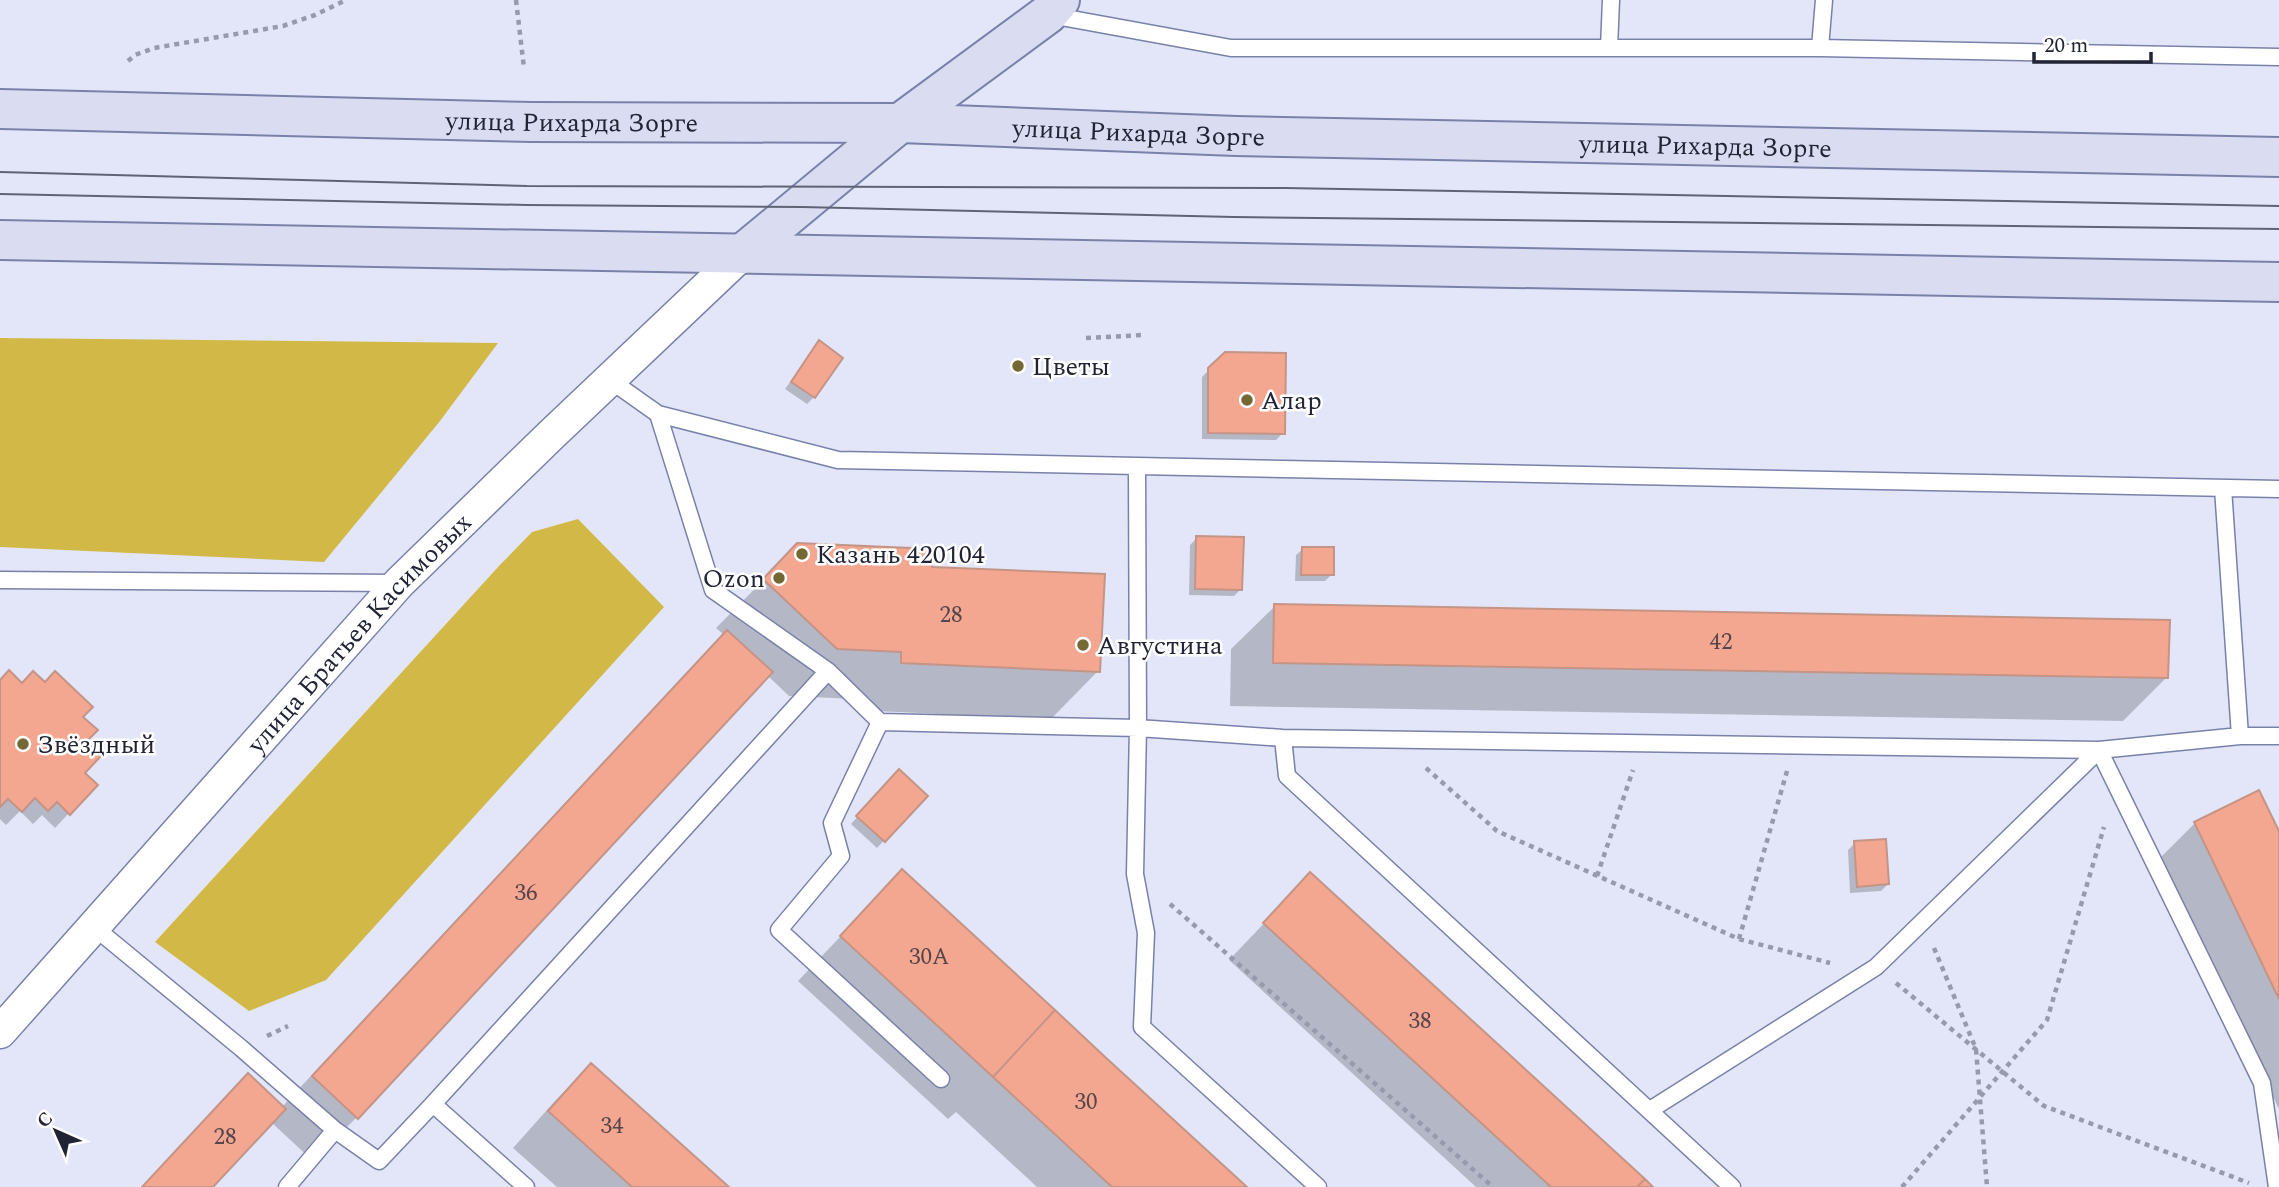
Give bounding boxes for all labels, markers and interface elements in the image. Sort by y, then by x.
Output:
scale bar [2034,21,2151,65]
text: 20 m [2044,30,2088,62]
street label: улица Рихарда Зорге [444,101,698,143]
street label: улица Рихарда Зорге [1011,108,1265,158]
street label: улица Рихарда Зорге [1578,124,1832,169]
place label: Цветы [1032,347,1110,387]
marker: Цветы [1010,358,1026,374]
place label: Алар [1261,381,1322,421]
marker: Алар [1239,392,1255,408]
street label: улица Братьев Касимовых [237,504,481,763]
place label: Казань 420104 [816,535,985,575]
marker: Казань 420104 [794,546,810,562]
place label: Ozon [703,559,765,599]
marker: Ozon [771,570,787,586]
house number: 28 [940,598,963,633]
house number: 42 [1710,625,1733,660]
place label: Августина [1097,626,1223,666]
marker: Августина [1075,637,1091,653]
place label: Звёздный [37,725,155,765]
marker: Звёздный [15,736,31,752]
house number: 36 [515,876,538,911]
house number: 30А [909,940,949,975]
house number: 38 [1409,1004,1432,1039]
house number: 30 [1075,1085,1098,1120]
north arrow [21,1096,91,1166]
text: С [30,1105,60,1135]
house number: 34 [601,1109,624,1144]
house number: 28 [214,1120,237,1155]

